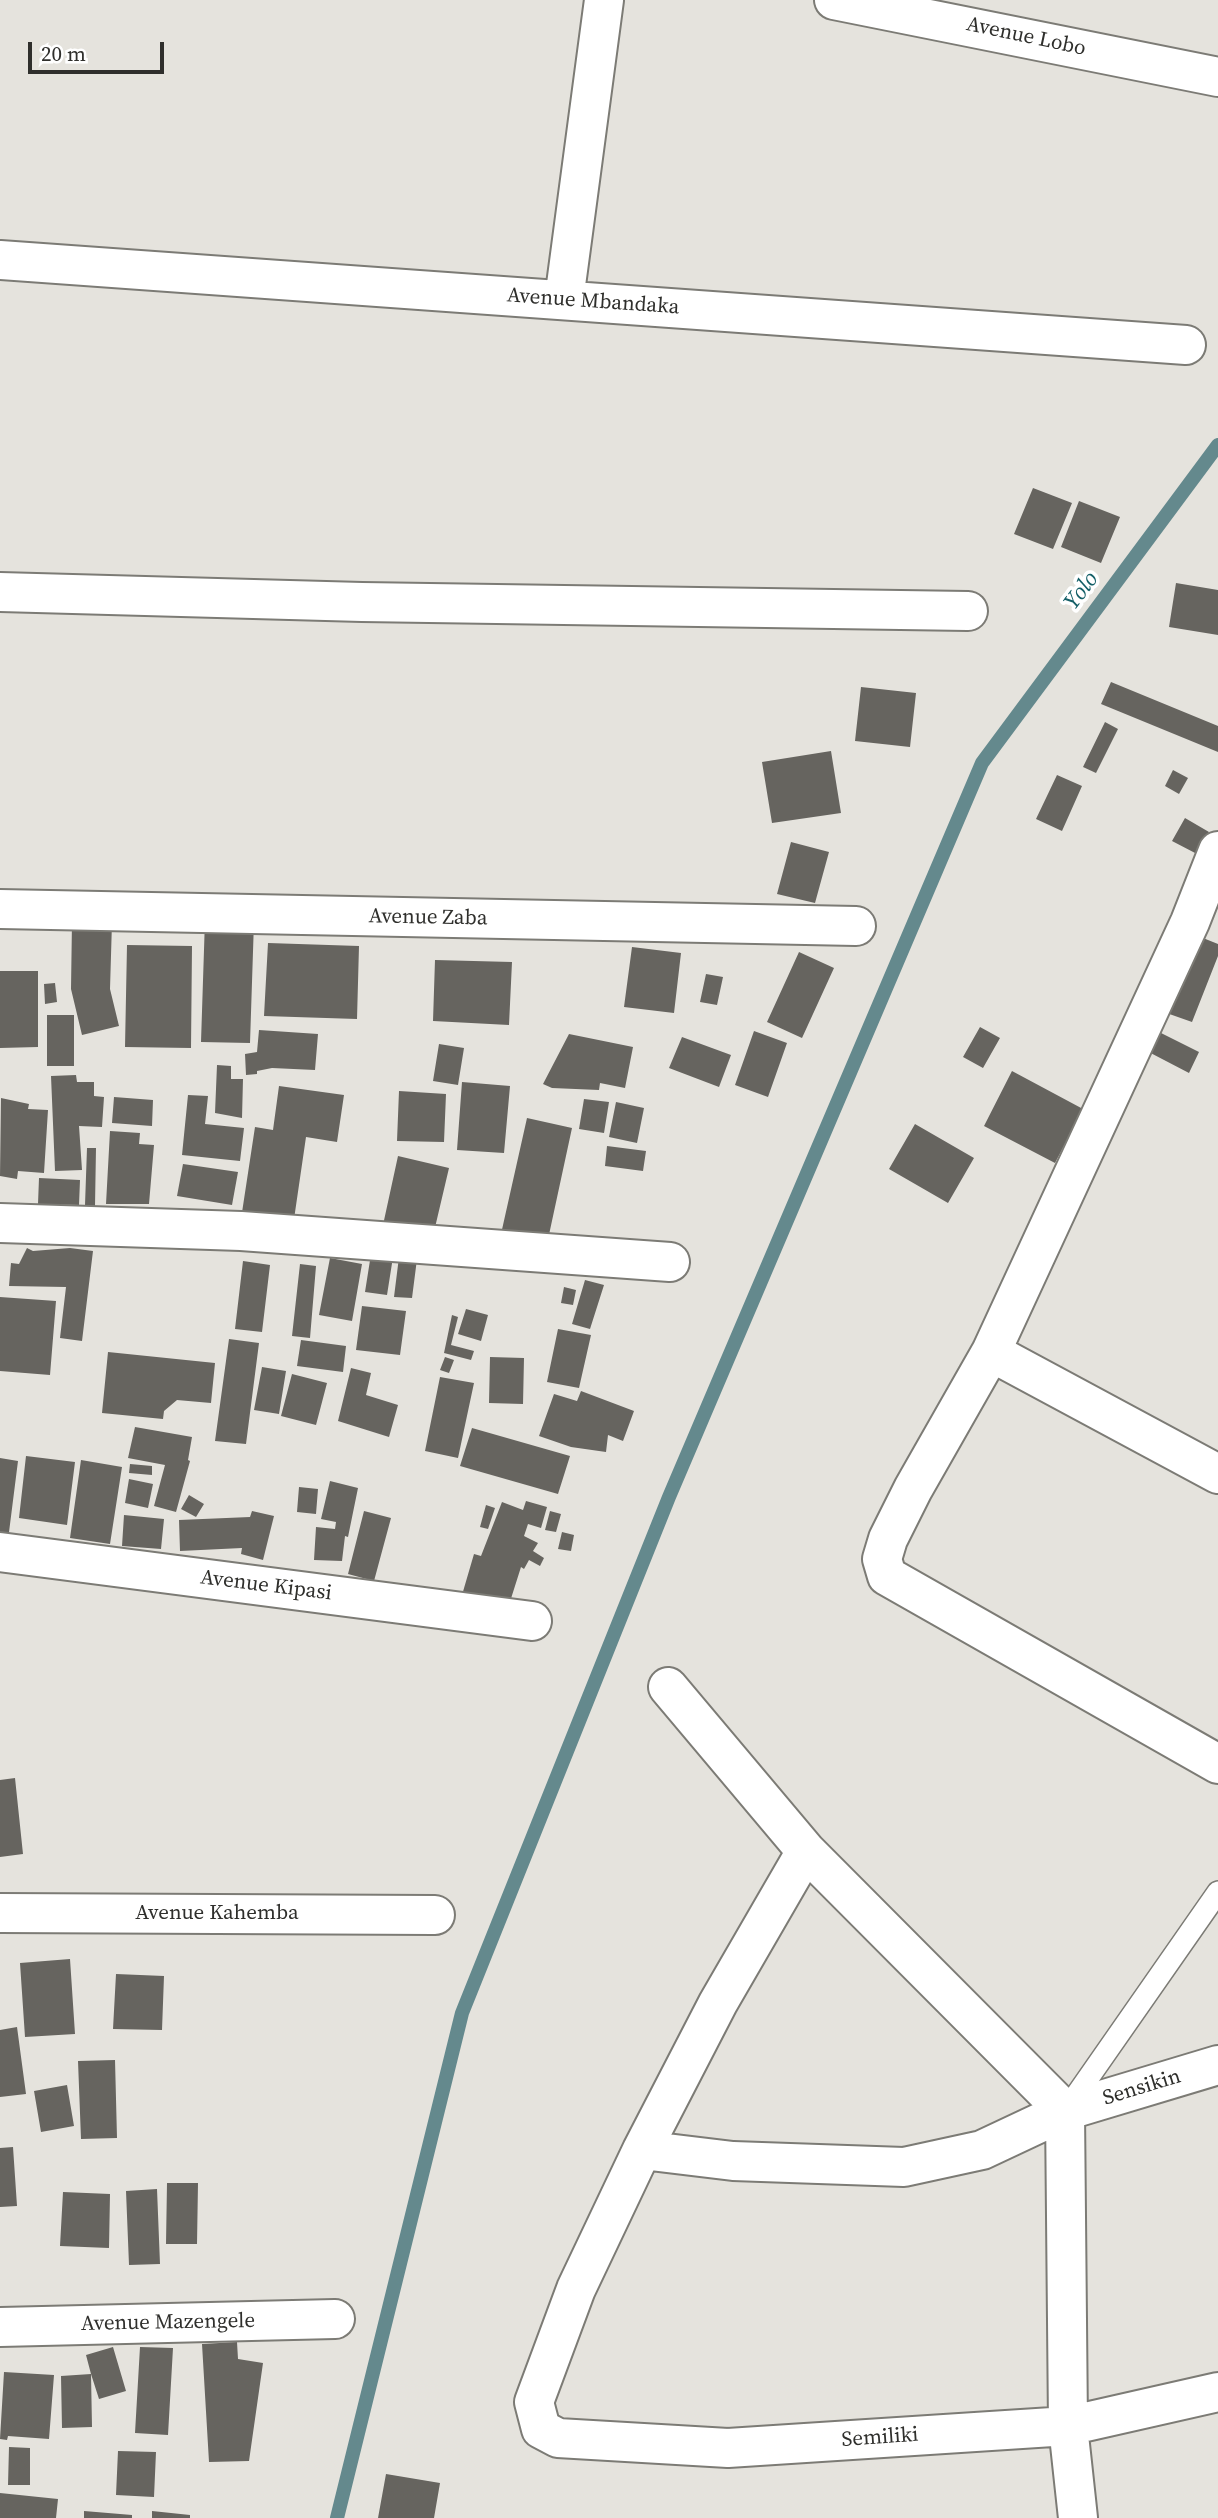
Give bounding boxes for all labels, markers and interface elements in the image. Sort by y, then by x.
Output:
street label: Avenue Lobo [964,12,1088,62]
scale bar [32,28,168,72]
text: 20 m [41,39,86,68]
street label: Avenue Mbandaka [506,283,680,321]
water label: Yolo [1059,567,1105,615]
street label: Avenue Zaba [368,904,488,932]
street label: Avenue Kipasi [199,1565,333,1607]
street label: Avenue Kahemba [135,1901,299,1927]
street label: Sensikin [1100,2064,1184,2112]
street label: Avenue Mazengele [81,2309,255,2337]
street label: Semiliki [841,2423,919,2453]

